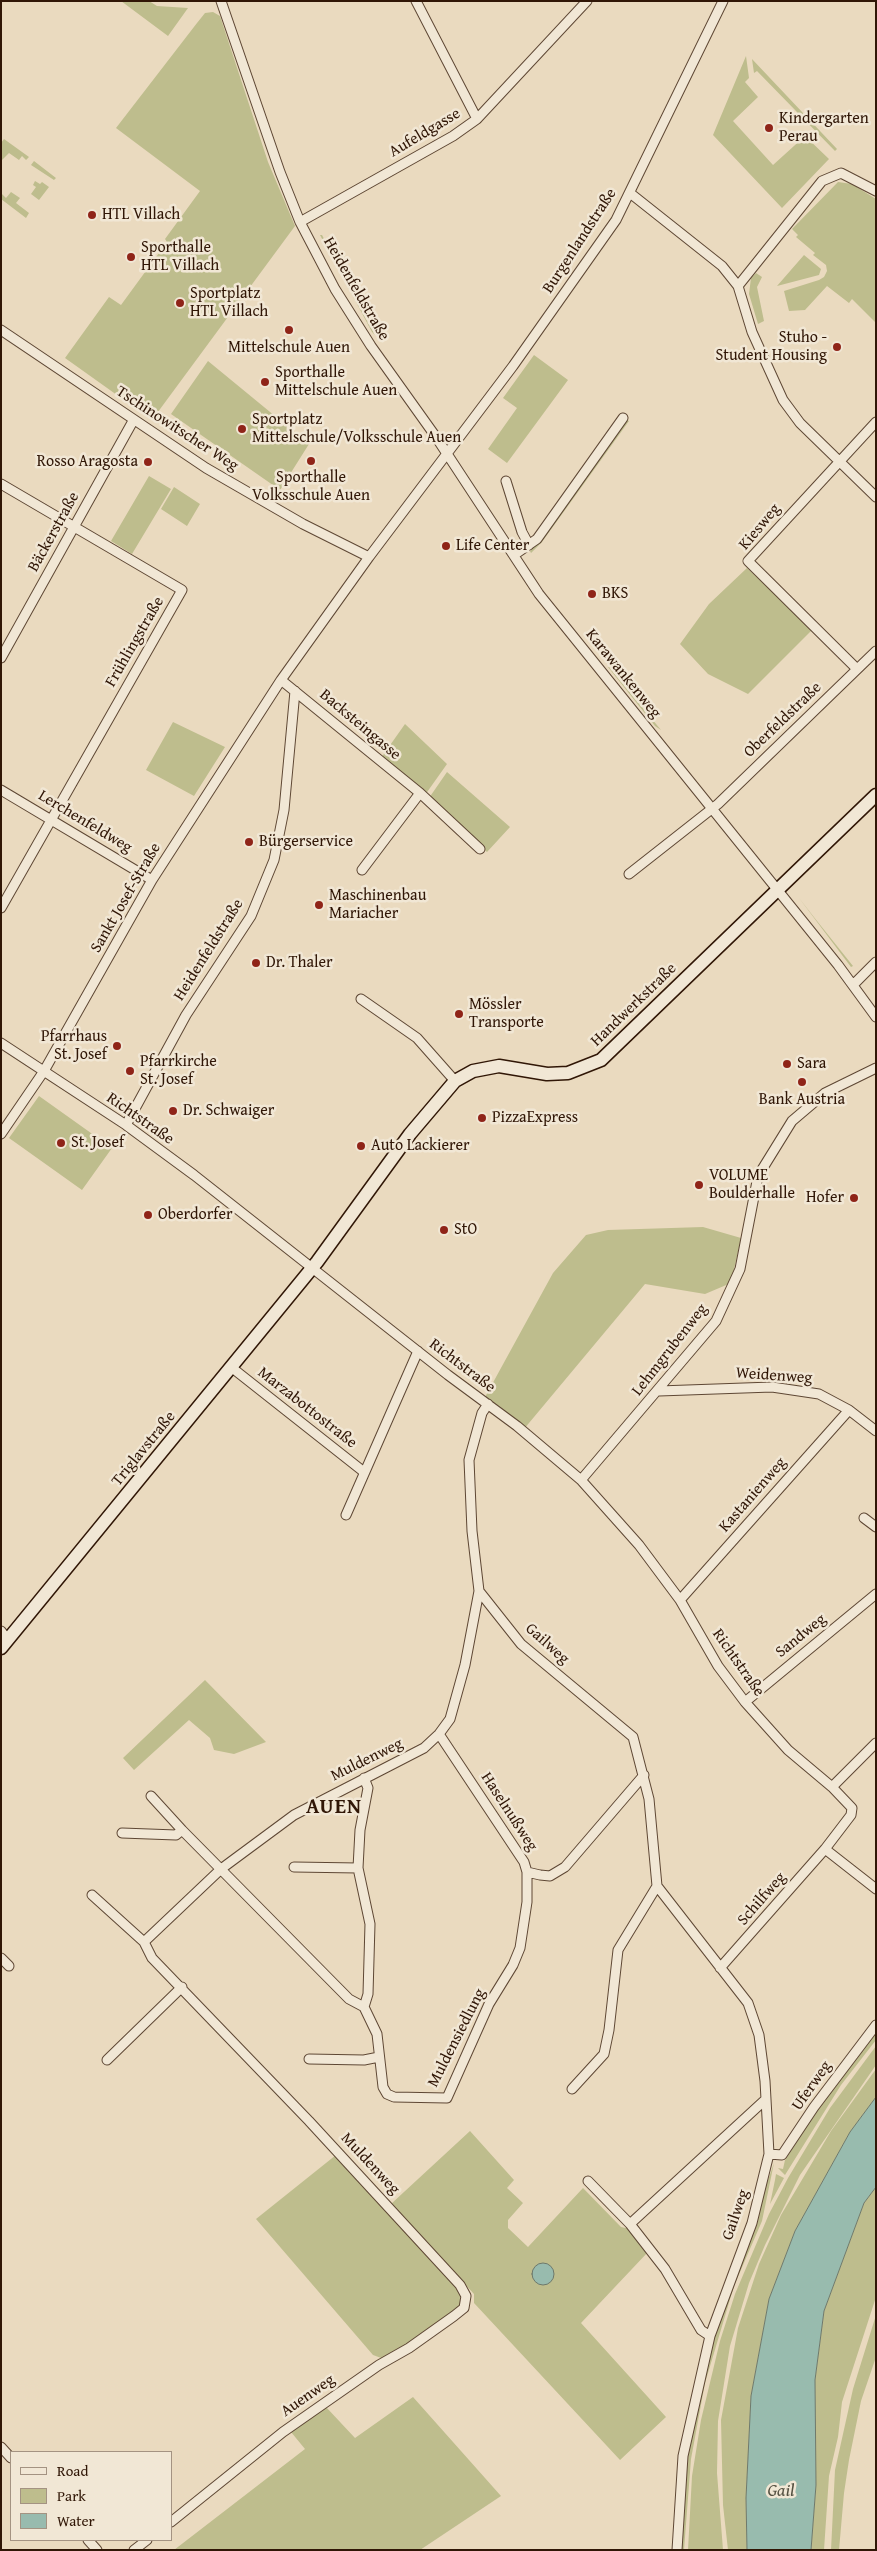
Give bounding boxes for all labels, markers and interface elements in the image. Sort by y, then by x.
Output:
street label: Aufeldgasse [386,104,464,162]
place label: Kindergarten Perau [779,109,869,147]
marker: Kindergarten Perau [763,122,775,134]
street label: Burgenlandstraße [539,185,621,297]
place label: HTL Villach [102,205,180,225]
marker: HTL Villach [86,209,98,221]
street label: Heidenfeldstraße [319,234,393,344]
place label: Sporthalle HTL Villach [141,238,219,276]
marker: Sporthalle HTL Villach [125,251,137,263]
place label: Sportplatz HTL Villach [190,284,268,322]
marker: Sportplatz HTL Villach [174,297,186,309]
marker: Mittelschule Auen [283,324,295,336]
place label: Stuho - Student Housing [715,328,827,366]
place label: Mittelschule Auen [228,338,350,358]
marker: Stuho - Student Housing [831,341,843,353]
place label: Sporthalle Mittelschule Auen [275,363,397,401]
marker: Sporthalle Mittelschule Auen [259,376,271,388]
street label: Tschinowitscher Weg [112,382,242,476]
place label: Sportplatz Mittelschule/Volksschule Auen [252,410,461,448]
marker: Sportplatz Mittelschule/Volksschule Auen [236,423,248,435]
place label: Rosso Aragosta [37,452,138,472]
marker: Sporthalle Volksschule Auen [305,455,317,467]
marker: Rosso Aragosta [142,456,154,468]
place label: Sporthalle Volksschule Auen [252,468,370,506]
street label: Bäckerstraße [24,489,84,575]
street label: Kiesweg [735,500,785,554]
place label: Life Center [456,536,529,556]
marker: Life Center [440,540,452,552]
place label: BKS [602,584,628,604]
marker: BKS [586,588,598,600]
street label: Frühlingstraße [101,594,169,690]
street label: Karawankenweg [581,626,665,722]
street label: Oberfeldstraße [740,678,826,762]
street label: Backsteingasse [315,685,405,765]
street label: Lerchenfeldweg [35,786,135,858]
place label: Bürgerservice [259,832,353,852]
marker: Bürgerservice [243,836,255,848]
street label: Sankt Josef-Straße [87,840,165,956]
place label: Maschinenbau Mariacher [329,886,426,924]
street label: Heidenfeldstraße [170,896,248,1004]
marker: Maschinenbau Mariacher [313,899,325,911]
place label: Dr. Thaler [266,953,333,973]
marker: Dr. Thaler [250,957,262,969]
street label: Handwerkstraße [587,959,681,1051]
place label: Mössler Transporte [469,995,544,1033]
marker: Mössler Transporte [453,1008,465,1020]
place label: Pfarrhaus St. Josef [41,1027,107,1065]
marker: Pfarrhaus St. Josef [111,1040,123,1052]
place label: Pfarrkirche St. Josef [140,1052,217,1090]
place label: Sara [797,1054,826,1074]
marker: Sara [781,1058,793,1070]
marker: Pfarrkirche St. Josef [124,1065,136,1077]
marker: Bank Austria [796,1076,808,1088]
street label: Richtstraße [103,1089,177,1149]
place label: Bank Austria [759,1090,845,1110]
place label: Dr. Schwaiger [183,1101,274,1121]
marker: Dr. Schwaiger [167,1105,179,1117]
place label: PizzaExpress [492,1108,578,1128]
marker: PizzaExpress [476,1112,488,1124]
place label: St. Josef [71,1133,124,1153]
place label: Auto Lackierer [371,1136,469,1156]
marker: St. Josef [55,1137,67,1149]
marker: Auto Lackierer [355,1140,367,1152]
place label: VOLUME Boulderhalle [709,1166,795,1204]
marker: VOLUME Boulderhalle [693,1179,705,1191]
place label: Hofer [806,1188,844,1208]
marker: Hofer [848,1192,860,1204]
place label: Oberdorfer [158,1205,232,1225]
marker: Oberdorfer [142,1209,154,1221]
place label: StO [454,1220,477,1240]
marker: StO [438,1224,450,1236]
street label: Lehmgrubenweg [628,1300,712,1400]
street label: Richtstraße [425,1335,499,1397]
street label: Marzabottostraße [254,1363,360,1453]
street label: Weidenweg [735,1364,813,1388]
street label: Triglavstraße [108,1408,180,1490]
street label: Kastanienweg [715,1454,791,1536]
street label: Sandweg [772,1610,830,1662]
street label: Gailweg [521,1619,573,1669]
street label: Richtstraße [708,1626,768,1700]
street label: Muldenweg [328,1734,406,1786]
street label: Haselnußweg [476,1769,542,1855]
district label: AUEN [305,1795,363,1821]
street label: Schilfweg [734,1868,790,1930]
street label: Muldensiedlung [424,1985,490,2091]
street label: Uferweg [788,2057,836,2115]
street label: Muldenweg [336,2129,404,2199]
street label: Gailweg [718,2187,754,2243]
street label: Auenweg [277,2371,339,2421]
legend [10,2451,172,2541]
text: Road [57,2460,88,2481]
water label: Gail [768,2480,794,2502]
text: Park [57,2485,86,2506]
text: Water [57,2510,95,2531]

